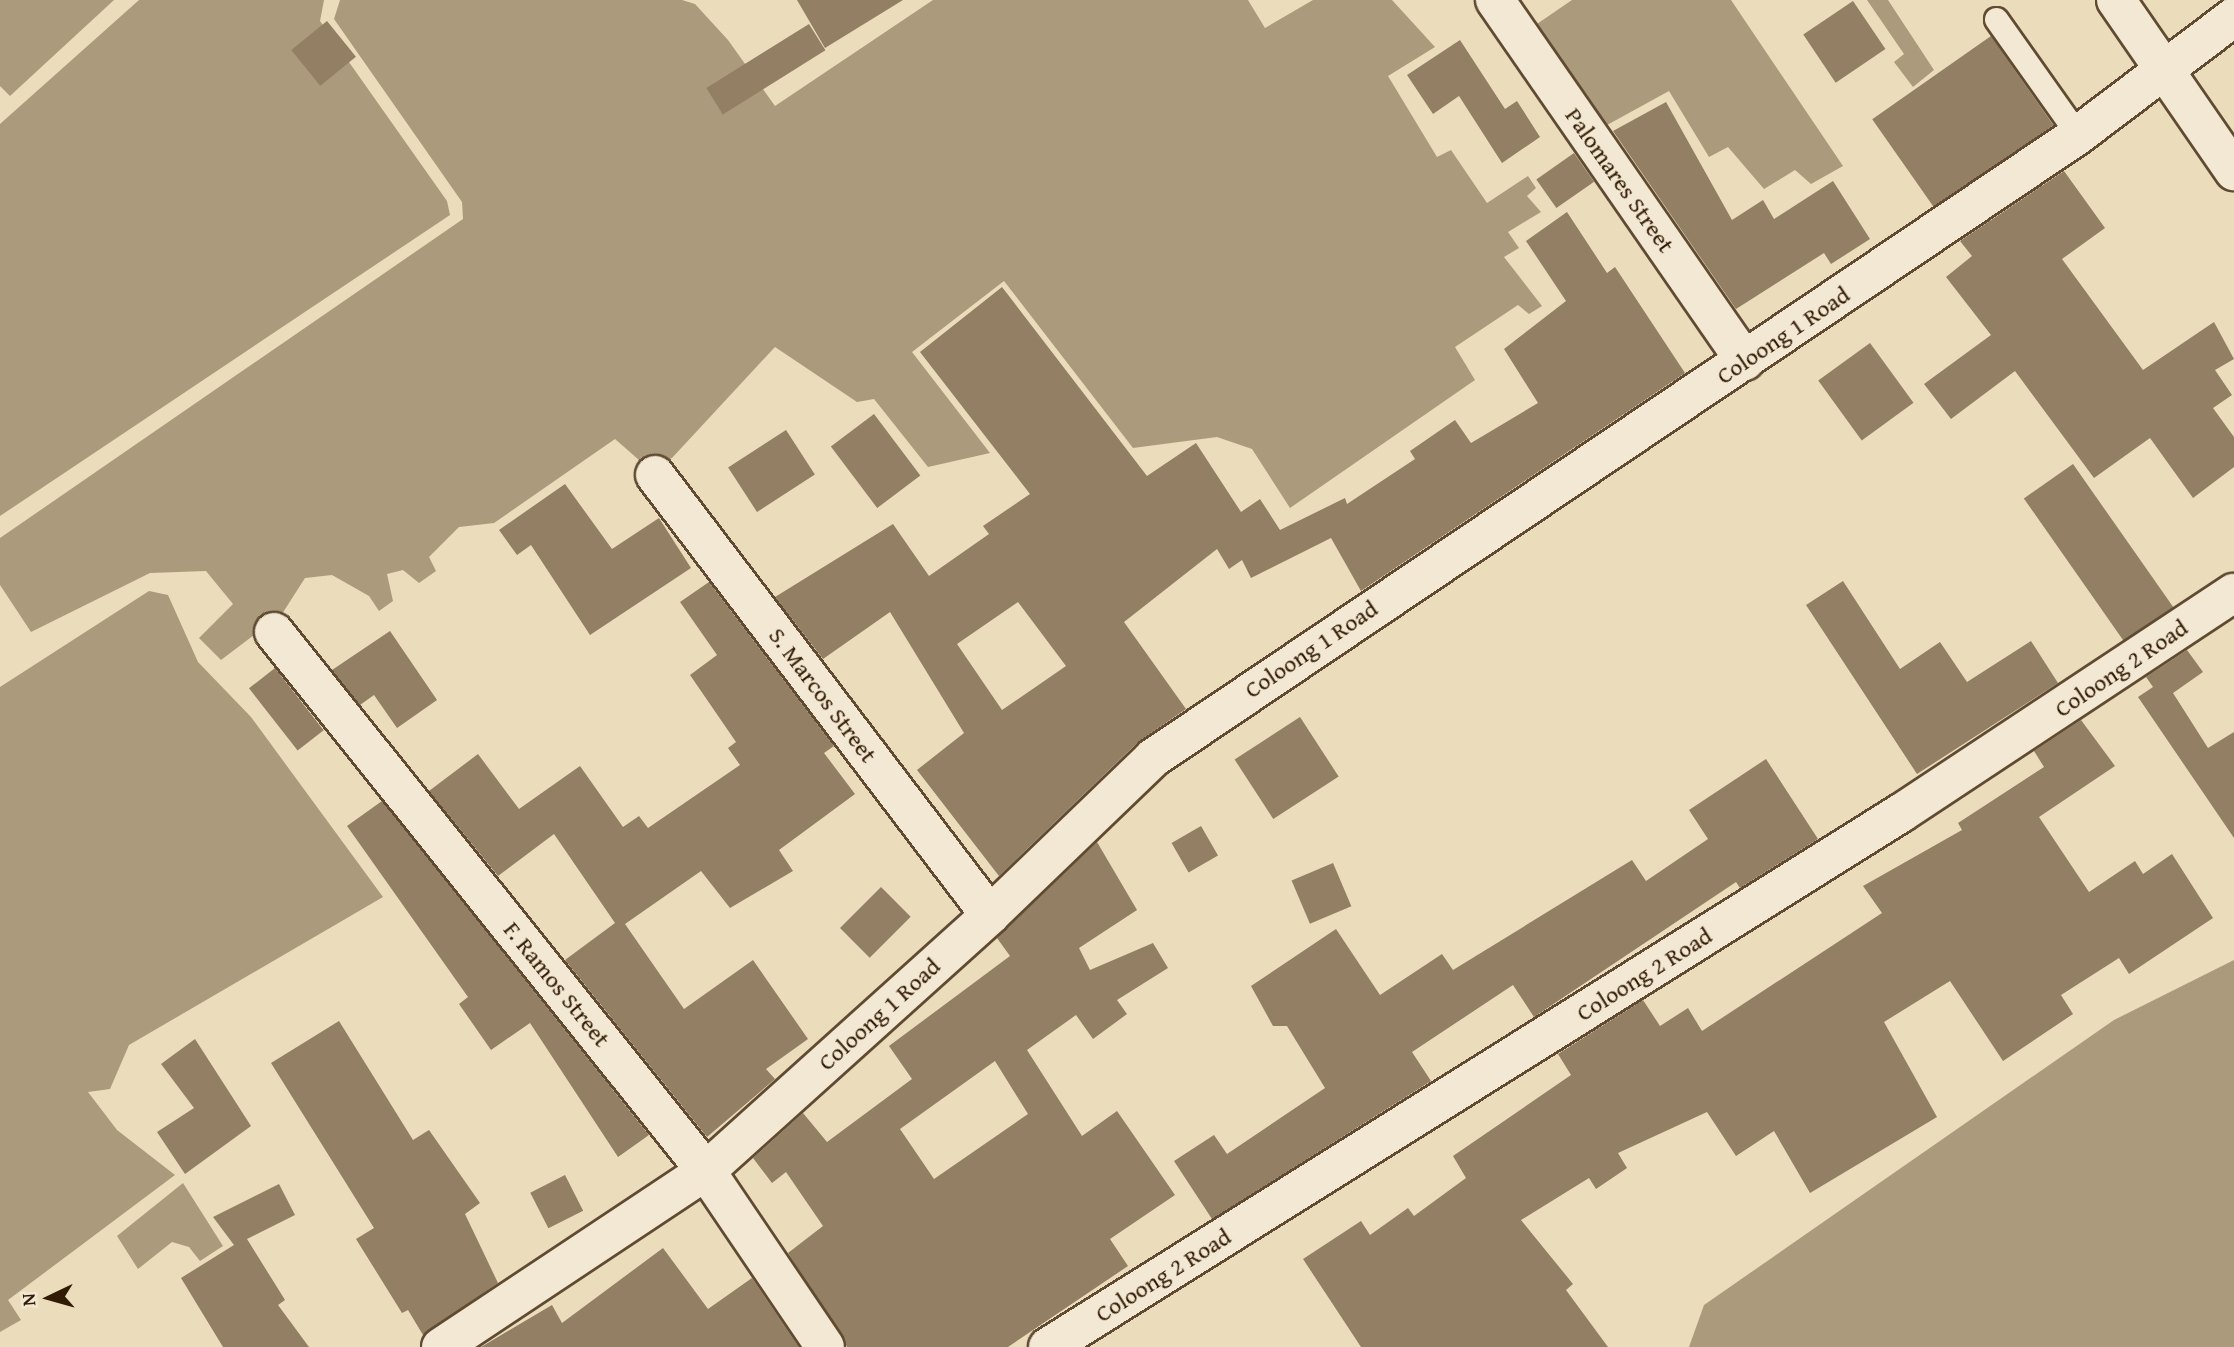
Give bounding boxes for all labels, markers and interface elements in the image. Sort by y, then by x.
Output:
street label: Palomares Street [1559,102,1681,258]
street label: Coloong 1 Road [1711,280,1855,390]
street label: Coloong 1 Road [1239,594,1383,704]
street label: Coloong 2 Road [2049,613,2193,723]
street label: S. Marcos Street [763,622,883,768]
street label: F. Ramos Street [498,915,616,1053]
street label: Coloong 2 Road [1571,921,1717,1027]
street label: Coloong 1 Road [812,952,946,1076]
street label: Coloong 2 Road [1090,1222,1236,1328]
north arrow [14,1263,84,1333]
text: N [14,1292,43,1307]

